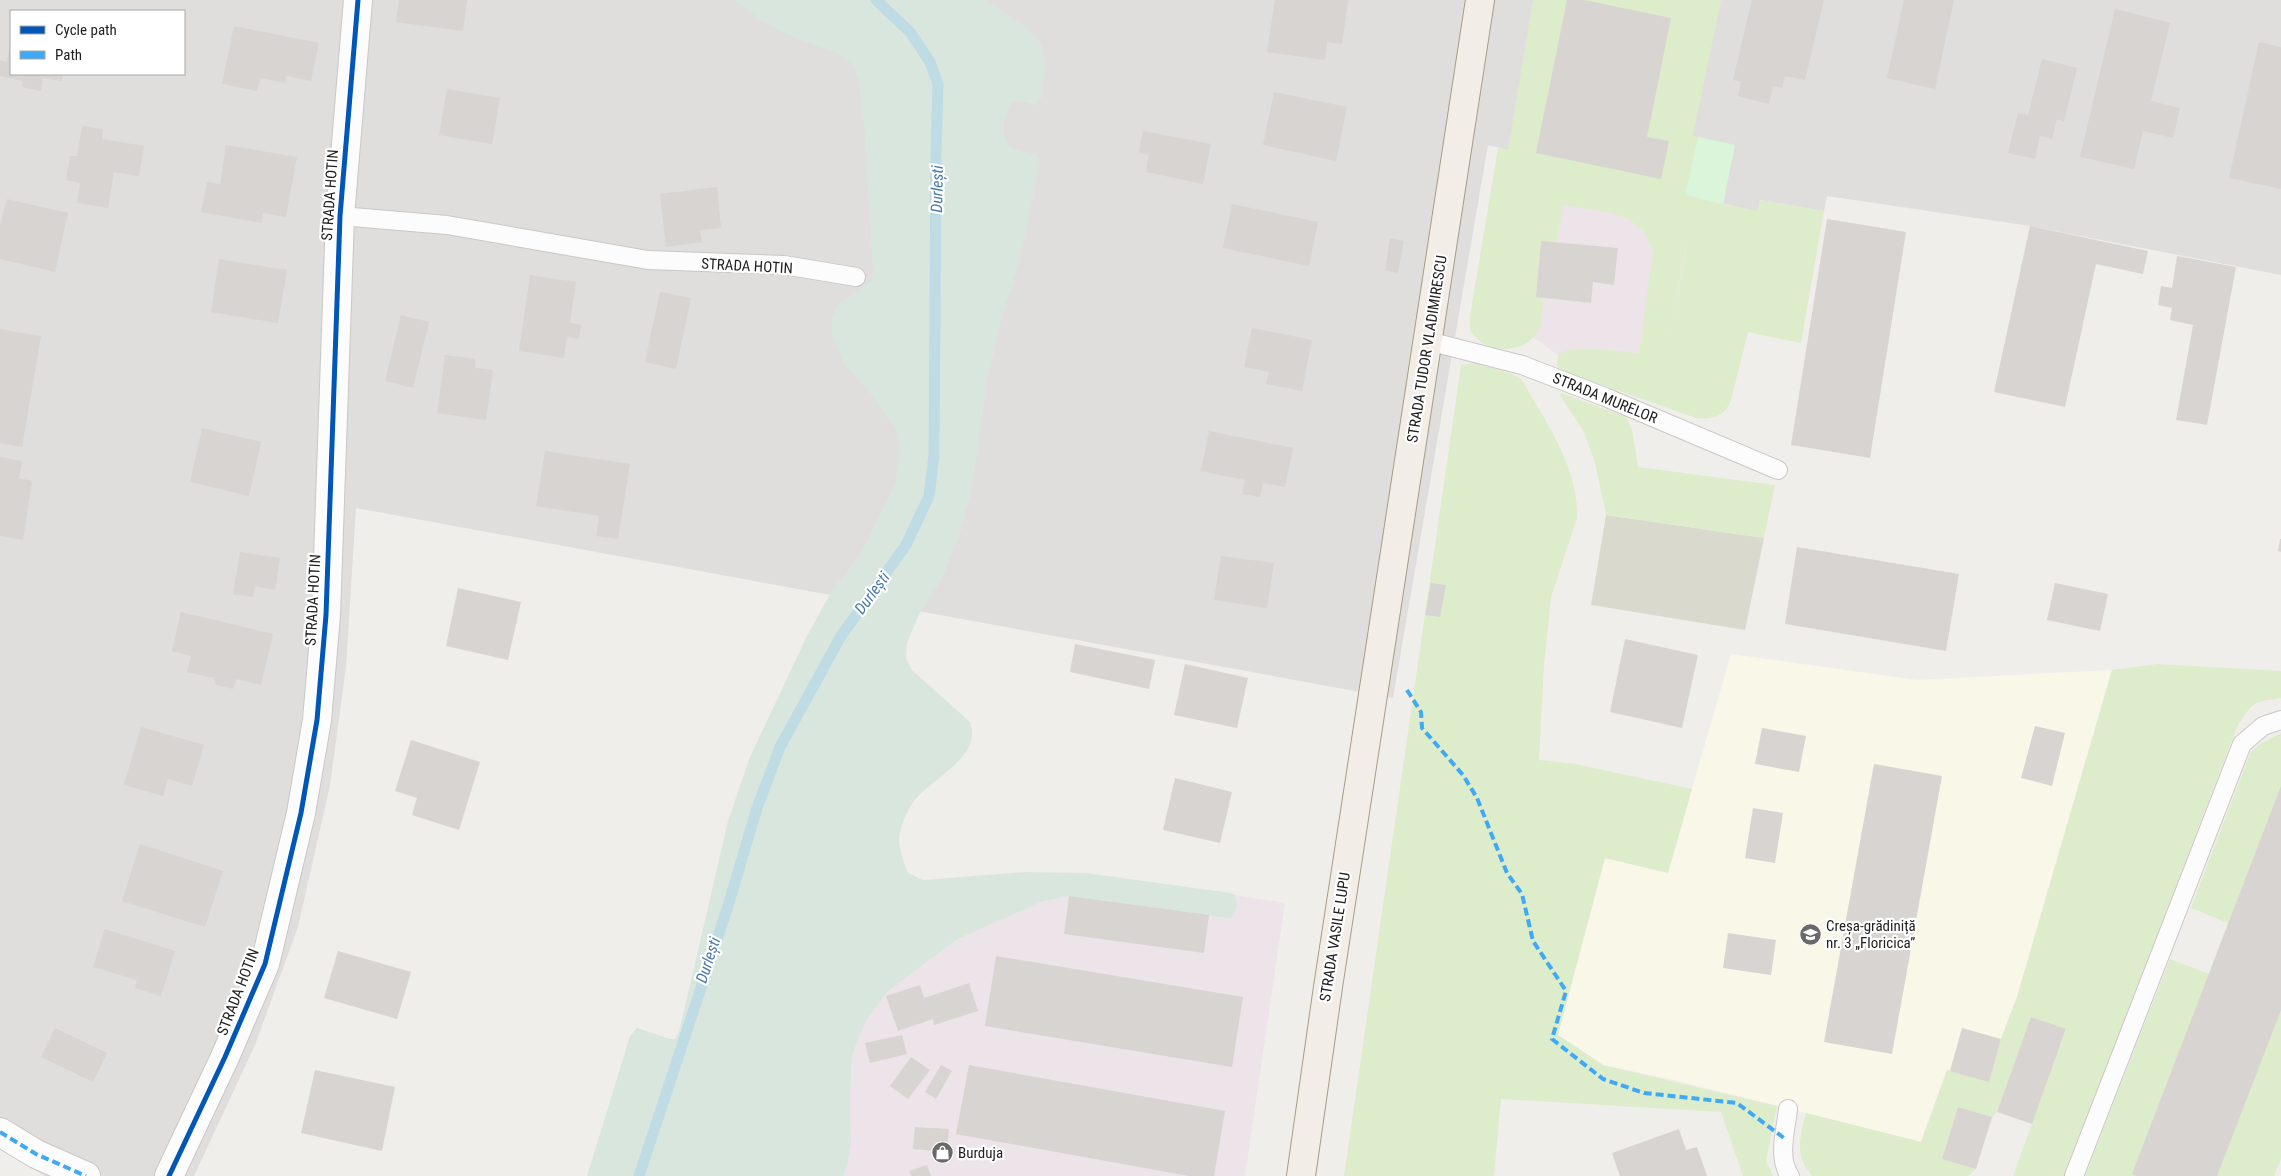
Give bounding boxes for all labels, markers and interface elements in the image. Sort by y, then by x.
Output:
legend [10,10,185,75]
text: Cycle path [55,21,117,39]
text: Path [55,46,82,64]
street label: STRADA HOTIN [318,149,342,241]
water label: Durlești [927,165,948,213]
street label: STRADA TUDOR VLADIMIRESCU [1403,254,1451,444]
street label: STRADA HOTIN [701,255,793,277]
street label: STRADA MURELOR [1550,369,1660,427]
street label: STRADA HOTIN [302,554,324,646]
water label: Durlești [850,568,895,618]
street label: STRADA VASILE LUPU [1316,871,1354,1003]
place label: Creșa-grădiniță nr. 3 „Floricica” [1826,917,1916,952]
school or university icon: Creșa-grădiniță nr. 3 „Floricica” [1798,923,1822,947]
water label: Durlești [692,934,725,986]
street label: STRADA HOTIN [213,946,263,1038]
shop icon: Burduja [930,1141,954,1165]
place label: Burduja [958,1144,1003,1162]

